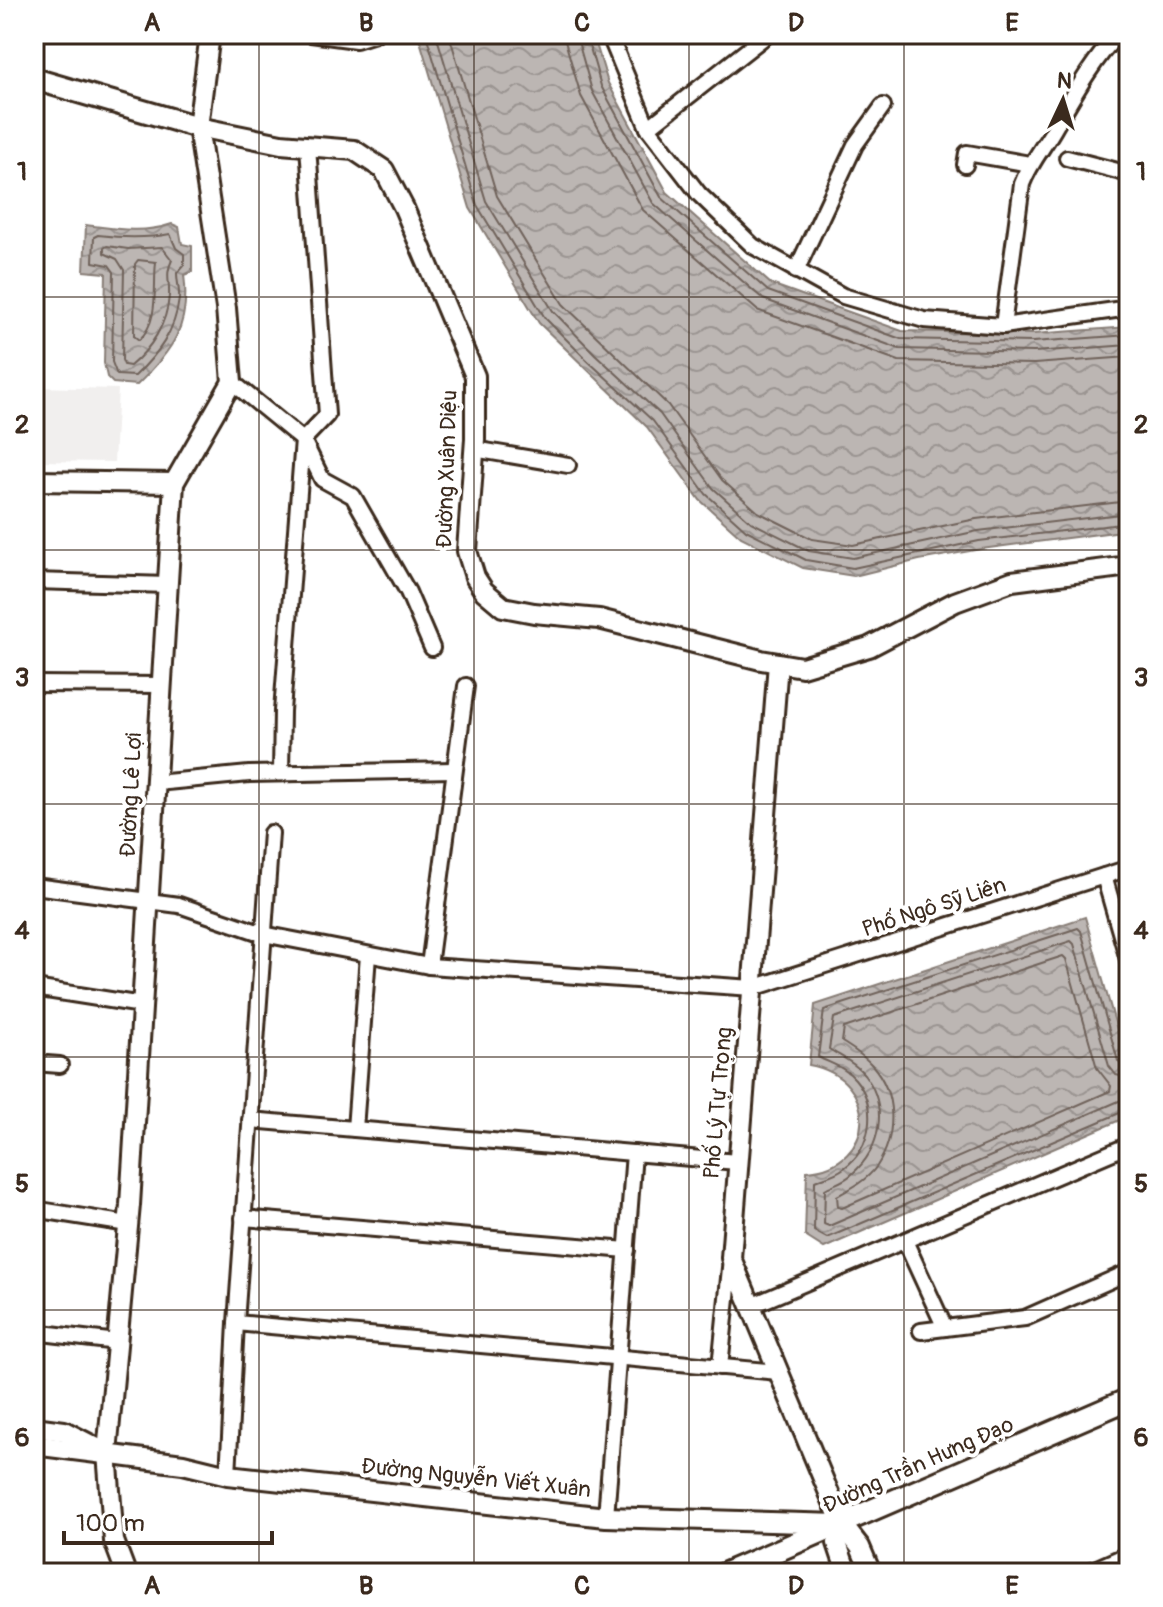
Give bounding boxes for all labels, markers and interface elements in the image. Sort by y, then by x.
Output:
text: A [144,7,161,39]
text: B [359,7,373,39]
text: C [574,7,590,39]
text: D [788,7,804,39]
text: E [1005,7,1019,39]
north arrow [1023,60,1103,140]
text: N [1056,67,1073,96]
text: 1 [17,156,27,188]
text: 1 [1136,156,1146,188]
street label: Đường Xuân Diệu [430,389,464,549]
text: 2 [15,409,29,441]
text: 2 [1134,409,1148,441]
text: 3 [15,662,29,694]
text: 3 [1134,662,1148,694]
street label: Đường Lê Lợi [114,732,148,858]
street label: Phố Ngô Sỹ Liên [859,871,1009,943]
text: 4 [14,915,30,947]
text: 4 [1133,915,1149,947]
street label: Phố Lý Tự Trọng [697,1026,739,1180]
text: 5 [15,1168,29,1200]
text: 5 [1134,1168,1148,1200]
street label: Đường Trần Hưng Đạo [818,1410,1018,1520]
text: 6 [14,1422,30,1454]
text: 6 [1133,1422,1149,1454]
street label: Đường Nguyễn Viết Xuân [360,1452,592,1504]
scale bar [64,1495,272,1545]
text: 100 m [76,1509,145,1538]
text: A [144,1570,161,1602]
text: B [359,1570,373,1602]
text: C [574,1570,590,1602]
text: D [788,1570,804,1602]
text: E [1005,1570,1019,1602]

